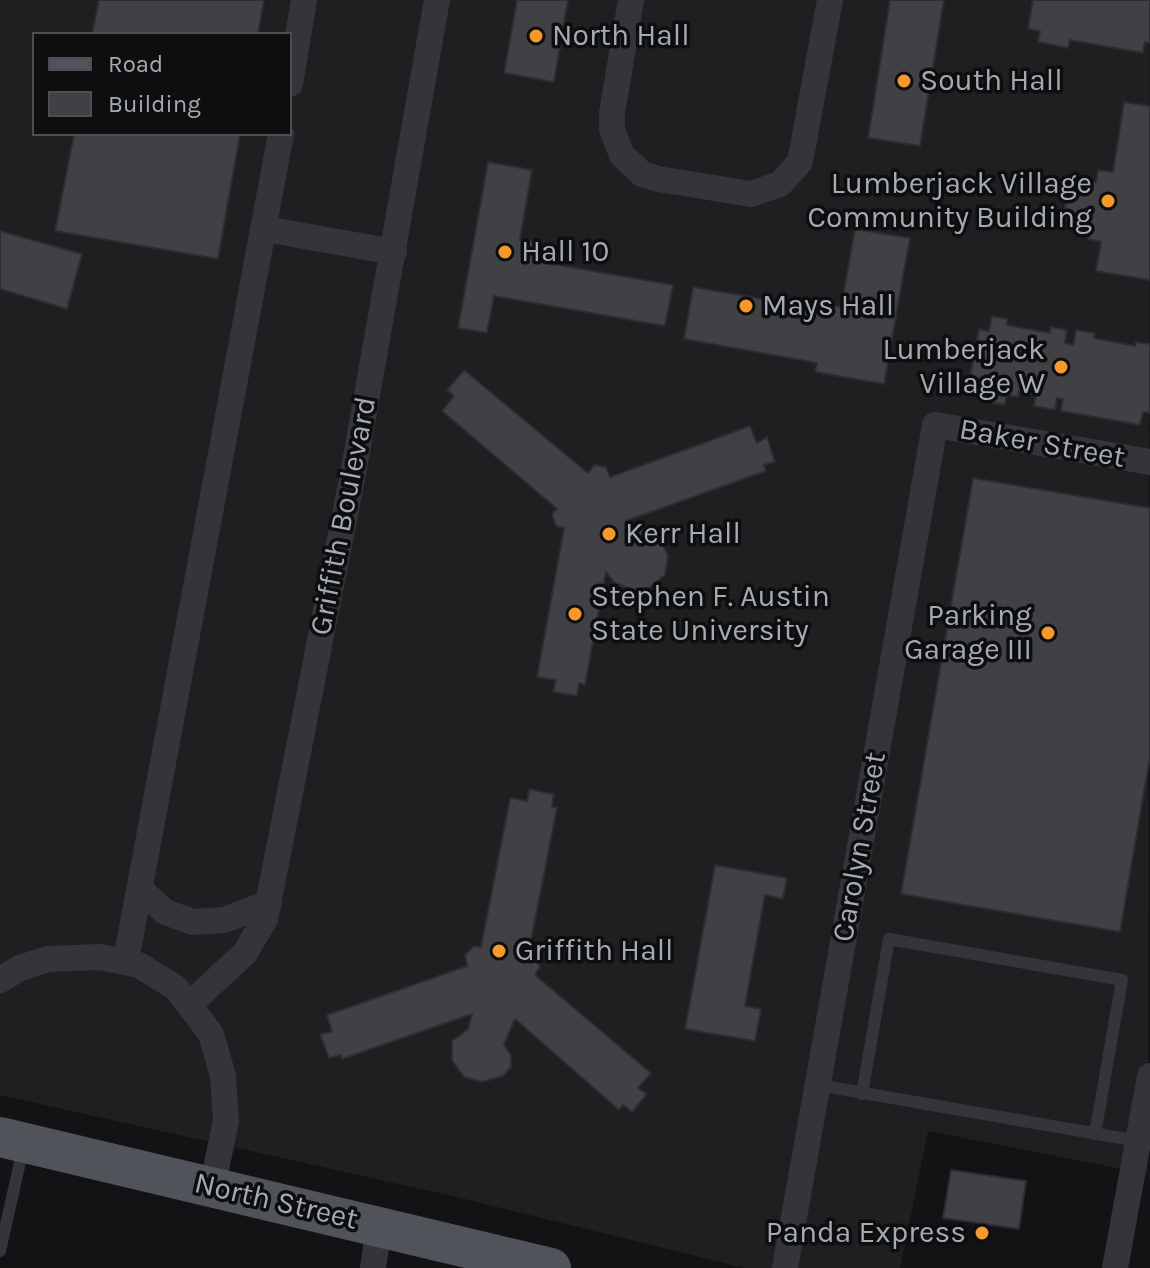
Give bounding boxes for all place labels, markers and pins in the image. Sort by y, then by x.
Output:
place label: North Hall [552,18,690,54]
marker: North Hall [527,27,545,45]
place label: South Hall [920,63,1063,99]
marker: South Hall [895,72,913,90]
place label: Lumberjack Village Community Building [808,166,1092,236]
marker: Lumberjack Village Community Building [1099,192,1117,210]
place label: Hall 10 [521,234,609,270]
marker: Hall 10 [496,243,514,261]
place label: Mays Hall [762,288,894,324]
marker: Mays Hall [737,297,755,315]
place label: Lumberjack Village W [882,332,1045,402]
marker: Lumberjack Village W [1052,358,1070,376]
place label: Kerr Hall [625,516,741,552]
marker: Kerr Hall [600,525,618,543]
place label: Stephen F. Austin State University [591,579,830,650]
place label: Parking Garage III [904,598,1032,668]
marker: Stephen F. Austin State University [566,605,584,623]
marker: Parking Garage III [1039,624,1057,642]
place label: Griffith Hall [515,933,673,969]
marker: Griffith Hall [490,942,508,960]
place label: Panda Express [766,1215,966,1251]
marker: Panda Express [973,1224,991,1242]

